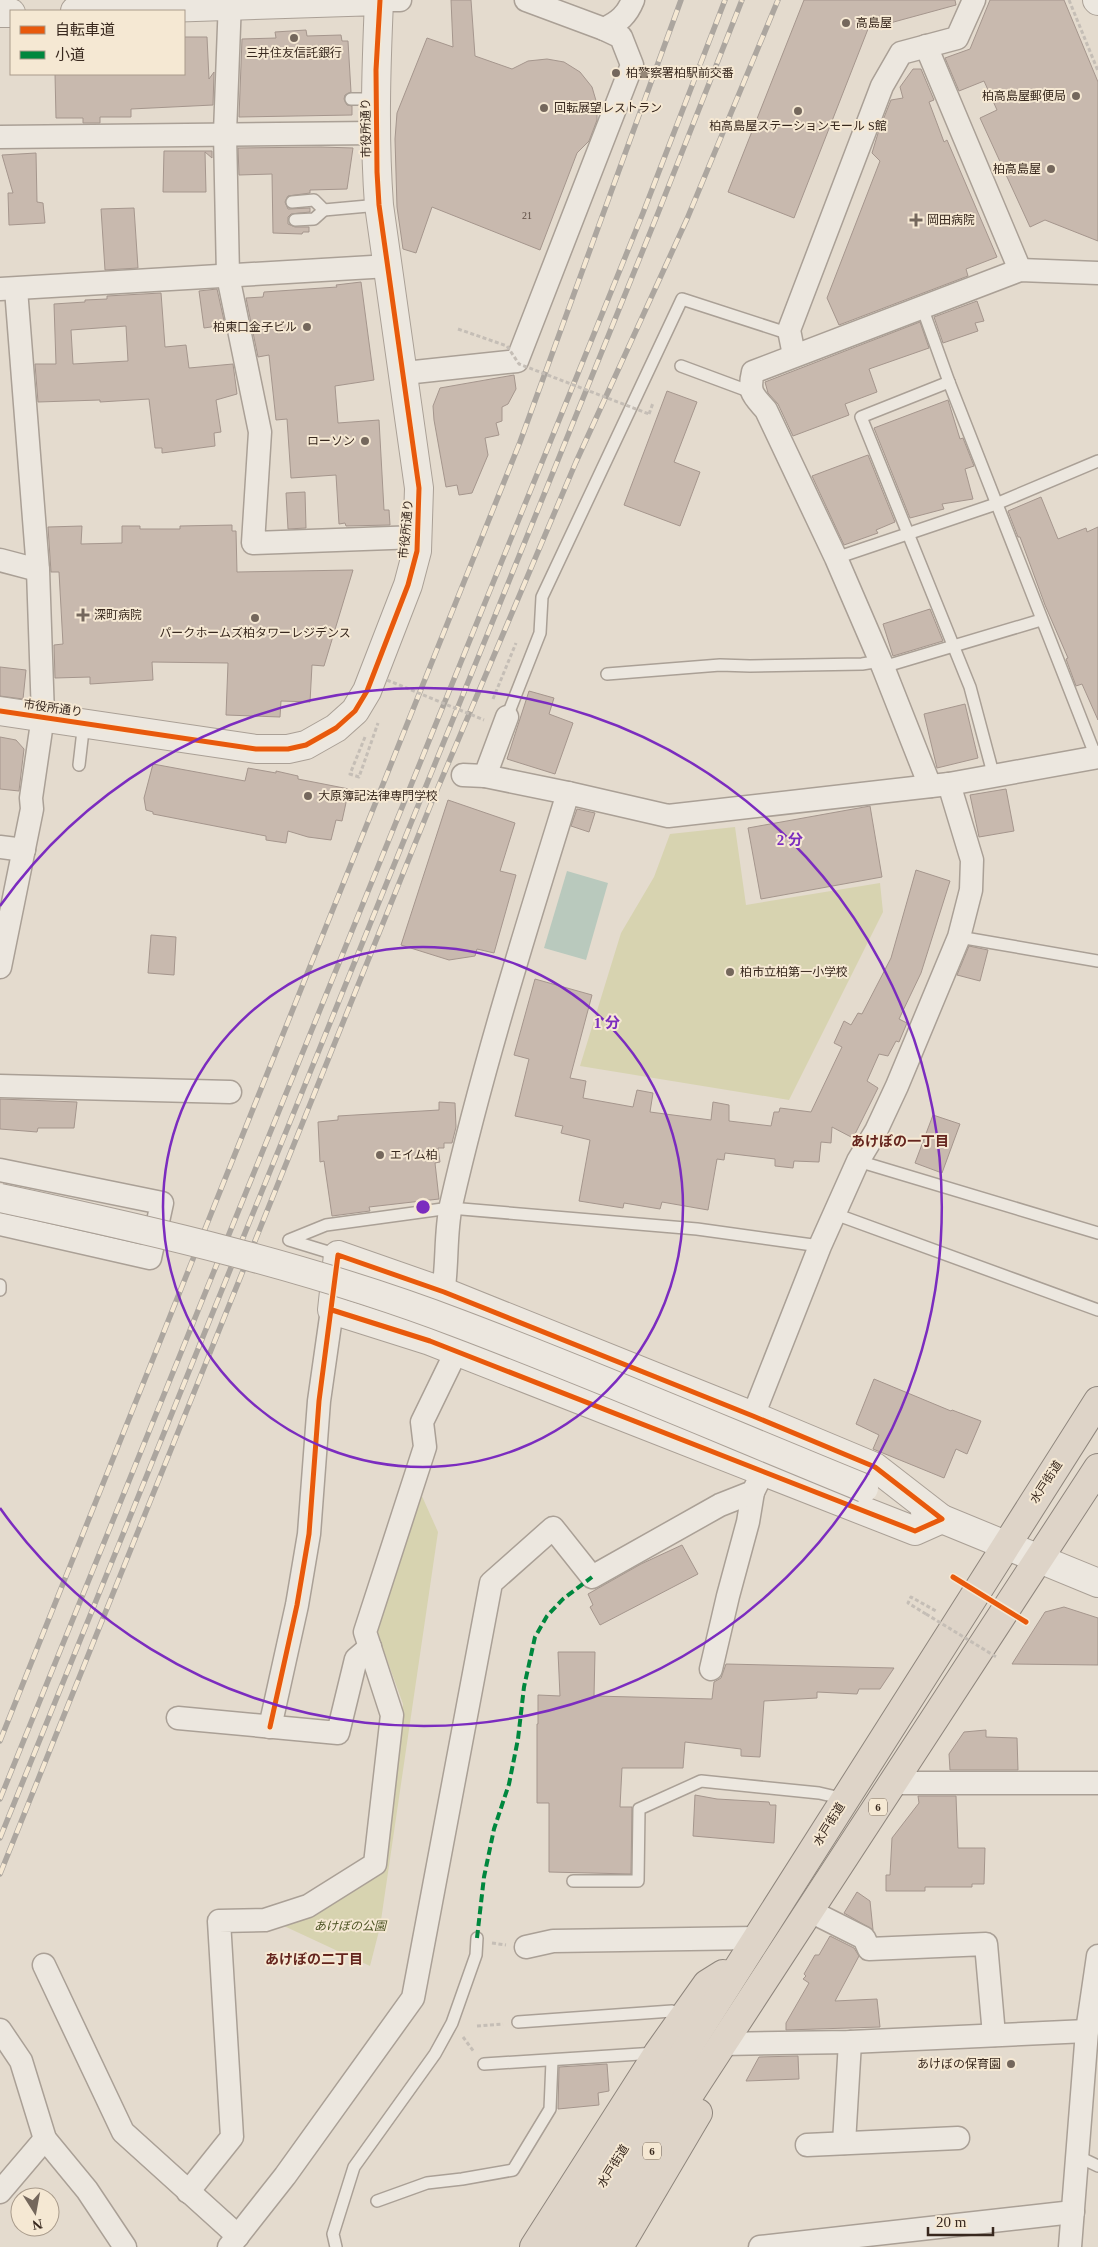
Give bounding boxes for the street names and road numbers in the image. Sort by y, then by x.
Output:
street label: 市役所通り [358,98,374,158]
street label: 市役所通り [396,498,416,560]
street label: 市役所通り [22,697,84,719]
street label: 水戸街道 [1027,1458,1065,1506]
road number: 6 [869,1798,887,1815]
street label: 水戸街道 [810,1800,848,1848]
street label: 水戸街道 [594,2142,632,2190]
road number: 6 [643,2142,661,2160]

